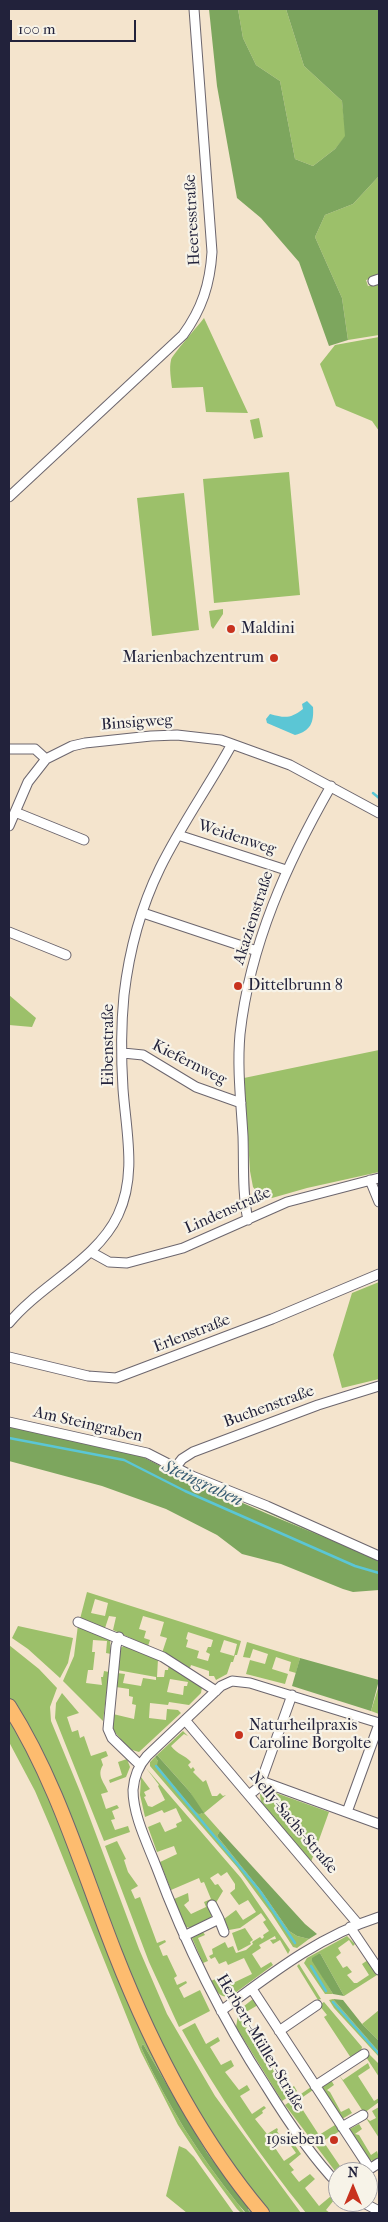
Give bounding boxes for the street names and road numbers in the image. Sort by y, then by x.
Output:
street label: Heeresstraße [181,174,205,266]
street label: Binsigweg [100,711,174,735]
street label: Weidenweg [196,816,278,860]
street label: Akazienstraße [230,869,278,967]
street label: Eibenstraße [99,1004,119,1086]
street label: Kiefernweg [149,1036,229,1090]
street label: Lindenstraße [182,1184,274,1238]
street label: Erlenstraße [151,1311,233,1357]
street label: Buchenstraße [221,1382,317,1432]
street label: Am Steingraben [32,1403,144,1447]
street label: Nelly-Sachs-Straße [245,1768,341,1878]
street label: Herbert-Müller-Straße [212,1971,308,2115]

